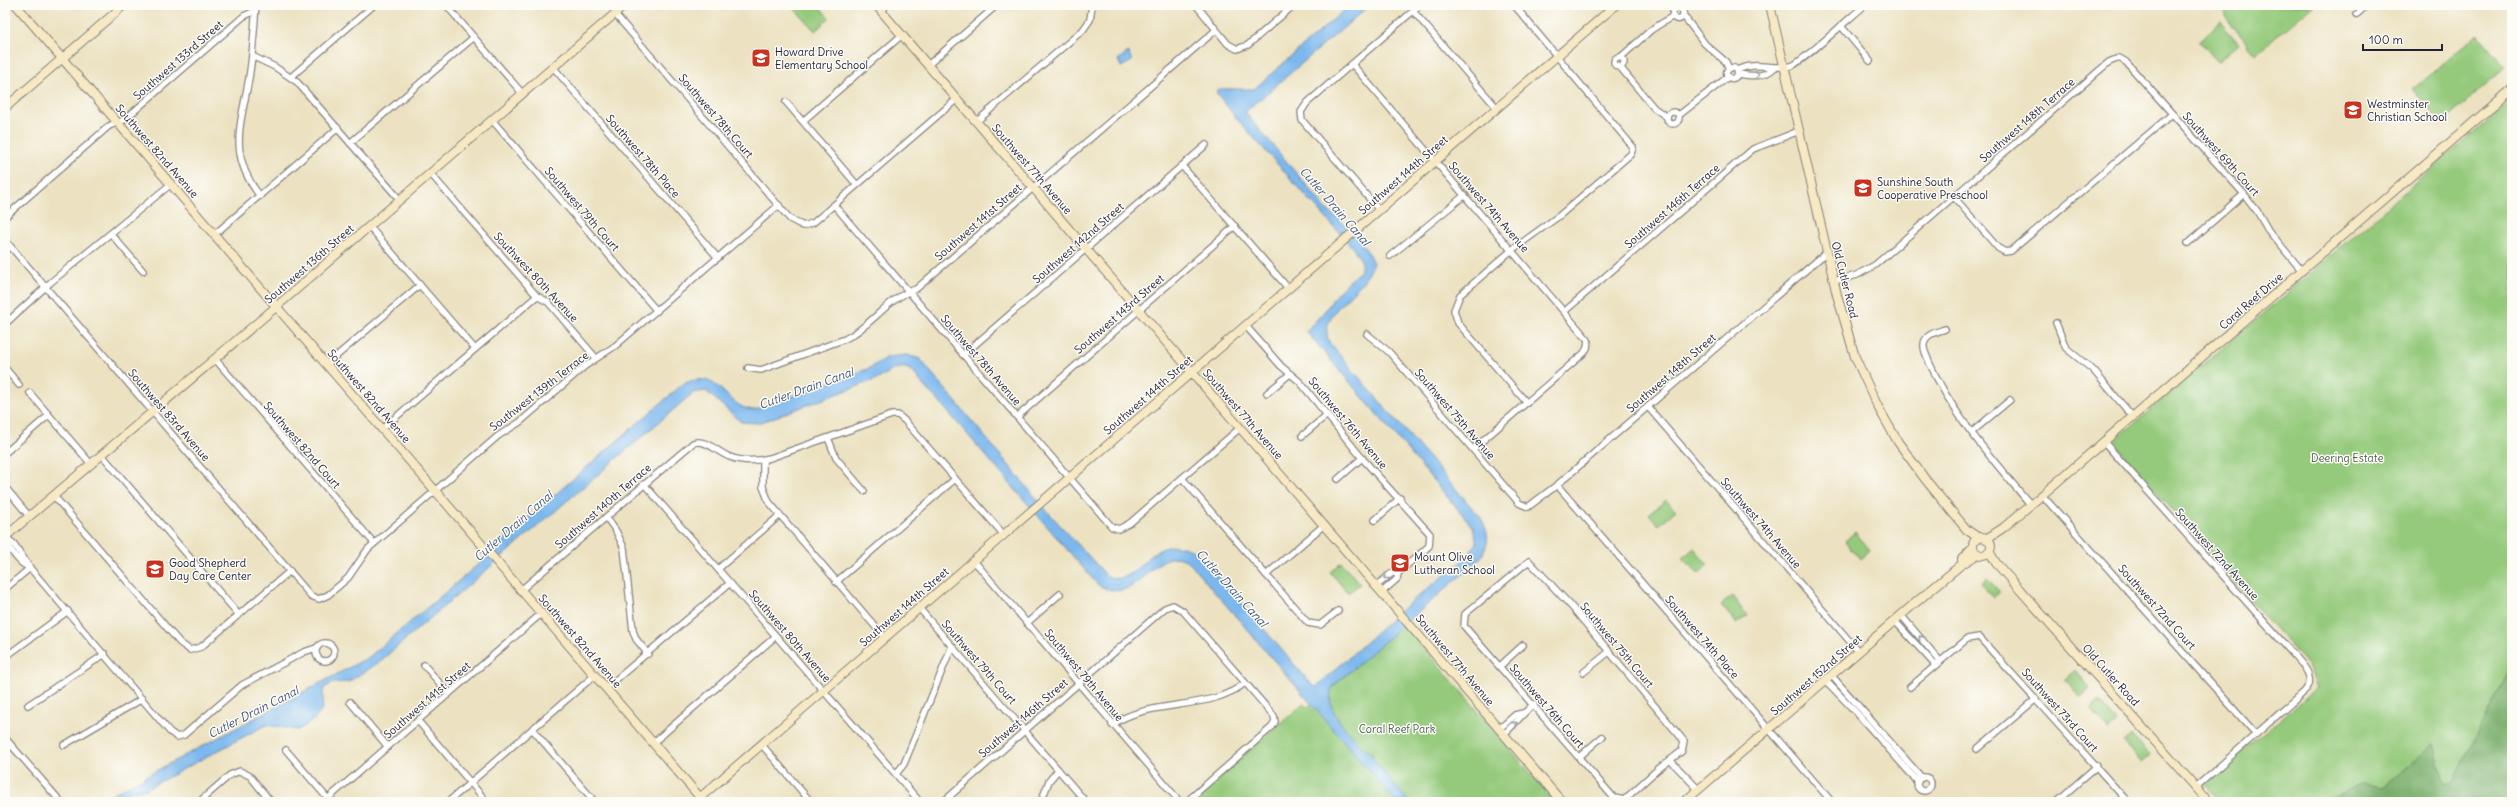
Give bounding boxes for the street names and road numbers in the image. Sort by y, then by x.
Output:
street label: Southwest 133rd Street [130,17,226,103]
street label: Southwest 78th Court [676,71,757,161]
street label: Southwest 148th Terrace [1976,75,2078,165]
street label: Southwest 82nd Avenue [113,101,201,201]
street label: Southwest 69th Court [2180,109,2262,199]
street label: Southwest 78th Place [603,112,683,201]
street label: Southwest 77th Avenue [989,121,1075,217]
street label: Southwest 144th Street [1355,132,1451,218]
street label: Southwest 74th Avenue [1446,159,1532,255]
street label: Southwest 146th Terrace [1621,161,1723,251]
street label: Southwest 79th Court [542,164,623,254]
street label: Southwest 141st Street [932,180,1024,263]
street label: Southwest 142nd Street [1030,199,1127,286]
street label: Southwest 136th Street [262,221,357,307]
street label: Southwest 80th Avenue [491,229,581,325]
street label: Old Cutler Road [1829,240,1861,320]
street label: Coral Reef Drive [2216,269,2286,332]
street label: Southwest 143rd Street [1071,271,1167,357]
street label: Southwest 78th Avenue [938,312,1024,408]
street label: Southwest 148th Street [1624,330,1719,416]
street label: Southwest 82nd Avenue [325,346,413,446]
street label: Southwest 139th Terrace [487,348,591,434]
street label: Southwest 144th Street [1100,352,1196,438]
street label: Southwest 83rd Avenue [125,366,213,464]
street label: Southwest 77th Avenue [1200,366,1286,462]
street label: Southwest 75th Avenue [1412,366,1498,462]
street label: Southwest 76th Avenue [1305,374,1391,472]
street label: Southwest 82nd Court [261,399,344,491]
street label: Southwest 140th Terrace [552,460,654,551]
street label: Southwest 74th Avenue [1718,475,1804,571]
street label: Southwest 72nd Avenue [2172,505,2262,603]
street label: Southwest 72nd Court [2115,562,2199,653]
street label: Southwest 144th Street [856,564,952,650]
street label: Southwest 80th Avenue [746,587,834,685]
street label: Southwest 82nd Avenue [536,591,624,691]
street label: Southwest 74th Place [1662,593,1742,681]
street label: Southwest 75th Court [1577,600,1657,691]
street label: Southwest 77th Avenue [1413,611,1497,709]
street label: Southwest 79th Court [939,617,1020,707]
street label: Southwest 79th Avenue [1041,626,1127,724]
street label: Southwest 152nd Street [1768,631,1865,718]
street label: Old Cutler Road [2080,641,2143,709]
street label: Southwest 141st Street [381,658,473,741]
street label: Southwest 76th Court [1507,661,1588,751]
street label: Southwest 73rd Court [2019,665,2101,755]
street label: Southwest 146th Street [975,675,1071,761]

